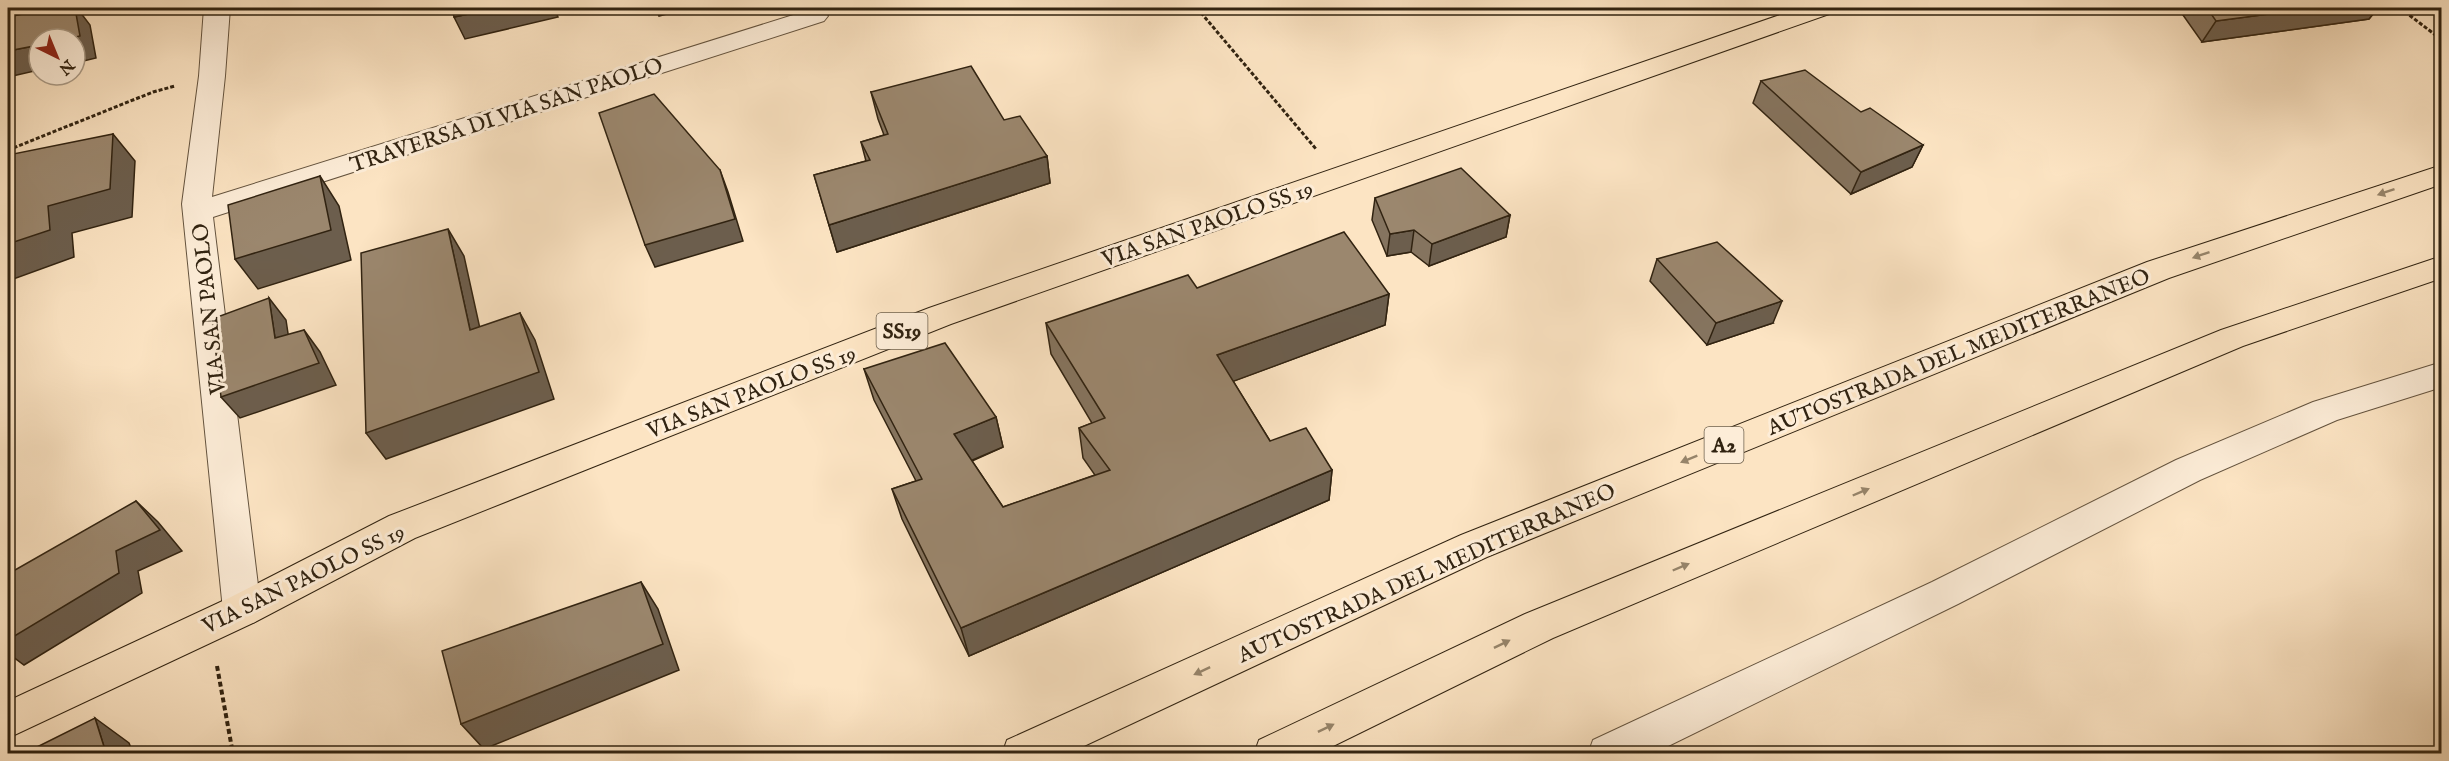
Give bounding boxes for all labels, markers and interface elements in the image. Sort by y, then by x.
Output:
north arrow [27,27,87,87]
street label: TRAVERSA DI VIA SAN PAOLO [347,52,667,180]
text: N [54,54,78,79]
street label: VIA SAN PAOLO SS 19 [1097,176,1317,275]
one-way arrow [2377,188,2395,198]
street label: VIA SAN PAOLO [187,222,233,397]
one-way arrow [2192,251,2210,261]
street label: AUTOSTRADA DEL MEDITERRANEO [1762,263,2154,443]
road number: SS19 [876,313,928,349]
street label: VIA SAN PAOLO SS 19 [642,340,860,446]
road number: A2 [1704,427,1744,463]
one-way arrow [1679,454,1697,464]
street label: AUTOSTRADA DEL MEDITERRANEO [1233,478,1620,671]
one-way arrow [1852,487,1870,496]
street label: VIA SAN PAOLO SS 19 [197,519,410,641]
one-way arrow [1672,562,1690,571]
one-way arrow [1493,639,1511,649]
one-way arrow [1192,666,1210,676]
one-way arrow [1318,724,1335,733]

